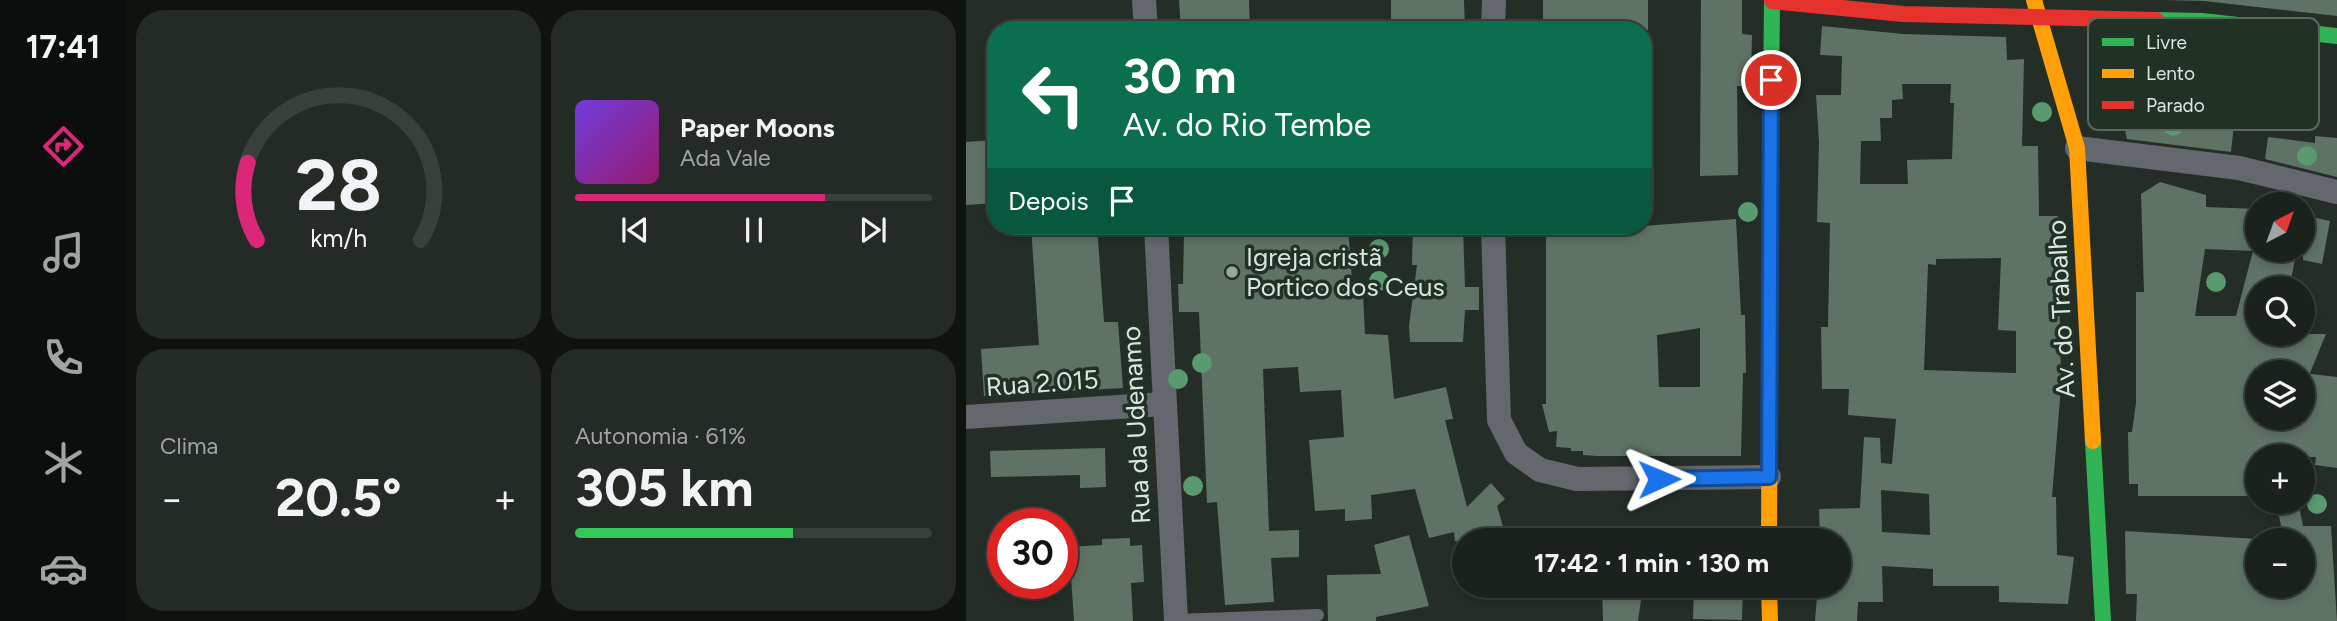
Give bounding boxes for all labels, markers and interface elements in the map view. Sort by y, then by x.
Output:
legend [2088,18,2319,130]
text: 17:41 [26,28,100,66]
text: Livre [2146,31,2187,54]
text: 30 m [1123,46,1236,105]
icon: left [1008,49,1099,140]
pin [1741,50,1801,110]
icon: arrive [1752,61,1790,99]
text: Lento [2146,62,2195,85]
text: Parado [2146,94,2205,117]
text: Av. do Rio Tembe [1123,106,1371,144]
text: Paper Moons [680,112,835,144]
icon: directions [39,122,88,171]
text: 28 [295,142,382,229]
text: Ada Vale [680,144,771,172]
icon: arrive [1103,182,1141,220]
text: Depois [1008,185,1089,217]
north arrow [2245,192,2315,262]
map controls [2245,192,2315,598]
icon: previous [616,211,654,249]
icon: pause [735,211,773,249]
icon: next [854,211,892,249]
street label: Av. do Trabalho [2040,219,2082,399]
text: km/h [310,223,367,253]
icon: music [39,228,88,277]
place label: Igreja cristã Portico dos Ceus [1246,241,1445,303]
marker: Igreja cristã Portico dos Ceus [1224,264,1240,280]
button: search [2245,276,2315,346]
street label: Rua da Udenamo [1115,325,1157,525]
icon: phone [39,333,88,382]
button: layers [2245,360,2315,430]
street label: Rua 2.015 [985,363,1099,403]
text: Autonomia · 61% [575,422,746,450]
text: Clima [160,432,218,460]
icon: climate [39,438,88,487]
position arrow [1622,442,1696,516]
button: + [2245,444,2315,514]
text: 305 km [575,457,754,519]
text: 20.5° [275,467,402,529]
text: − [160,476,184,522]
text: + [493,476,517,522]
speed limit sign: 30 [987,508,1078,599]
button: − [2245,528,2315,598]
icon: car [39,544,88,593]
text: 17:42 · 1 min · 130 m [1534,547,1769,579]

